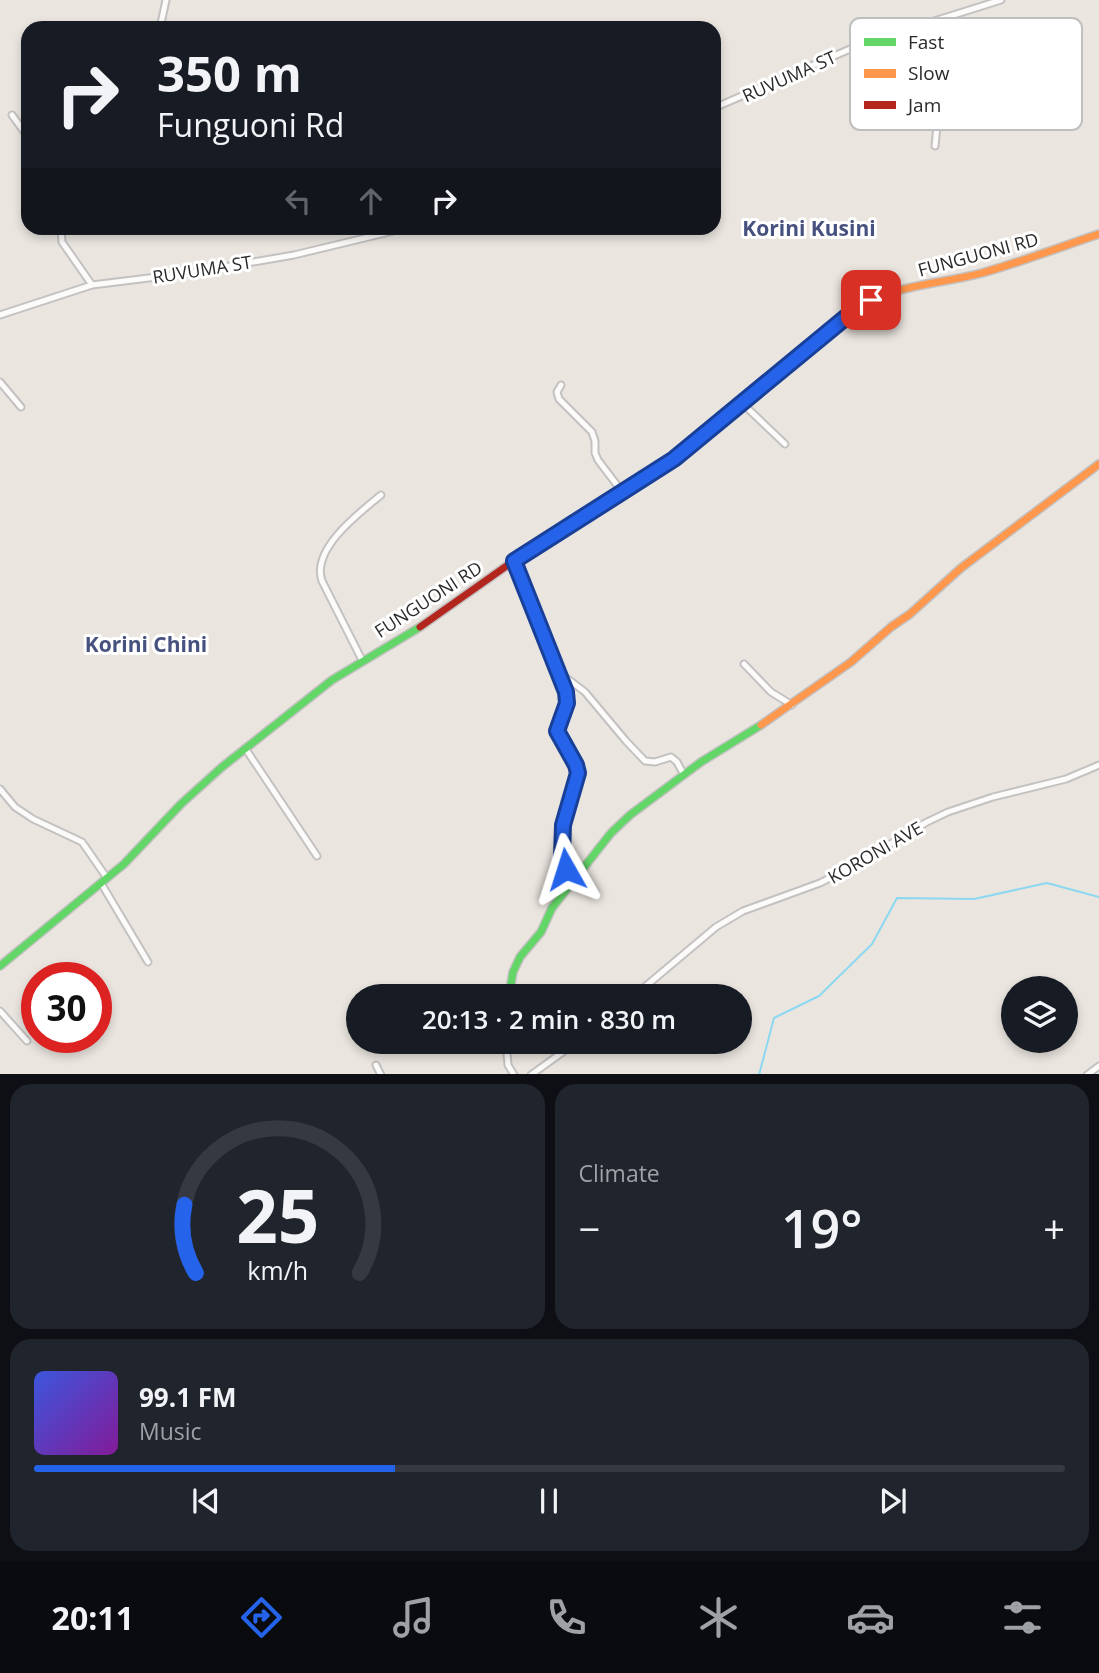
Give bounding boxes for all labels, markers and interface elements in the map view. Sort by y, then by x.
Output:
legend [850,18,1082,130]
text: Fast [908,29,944,55]
text: 350 m [157,40,302,106]
street label: RUVUMA ST [738,45,840,107]
icon: right [42,49,133,140]
text: Slow [908,60,950,86]
text: Jam [906,92,941,118]
text: Funguoni Rd [157,103,344,146]
icon: left [279,182,317,220]
icon: ahead [352,182,390,220]
icon: right [425,182,463,220]
district label: Korini Kusini [742,214,876,242]
street label: FUNGUONI RD [915,226,1041,282]
street label: RUVUMA ST [151,249,253,289]
pin [841,270,901,330]
icon: arrive [852,281,890,319]
street label: FUNGUONI RD [370,555,486,643]
district label: Korini Chini [85,630,207,658]
street label: KORONI AVE [823,815,927,889]
position arrow [529,832,603,906]
speed limit sign: 30 [21,962,112,1053]
map controls [1001,976,1078,1053]
button: layers [1001,976,1078,1053]
text: 20:13 · 2 min · 830 m [422,1001,676,1037]
text: Climate [579,1157,660,1189]
text: 25 [236,1165,319,1264]
text: 19° [781,1192,863,1263]
text: − [579,1202,600,1254]
text: + [1043,1202,1065,1254]
text: km/h [247,1252,308,1286]
text: 99.1 FM [139,1379,237,1415]
text: Music [139,1415,202,1447]
icon: previous [187,1482,225,1520]
icon: pause [530,1482,568,1520]
icon: next [874,1482,912,1520]
icon: directions [237,1593,286,1642]
icon: music [389,1593,438,1642]
icon: phone [542,1593,591,1642]
icon: climate [694,1593,743,1642]
icon: car [846,1593,895,1642]
icon: filters [998,1593,1047,1642]
text: 20:11 [52,1596,134,1639]

